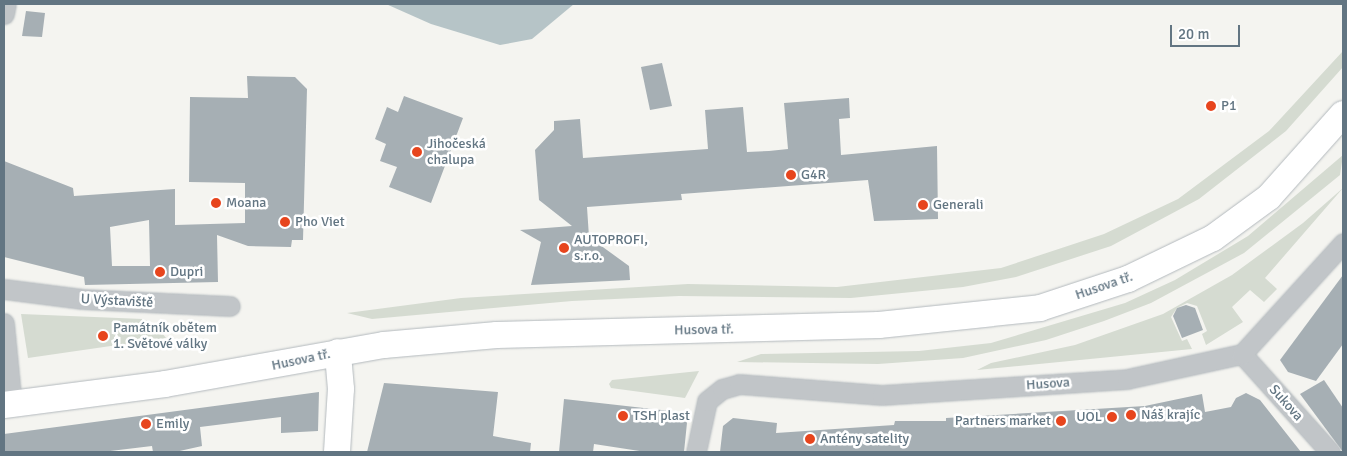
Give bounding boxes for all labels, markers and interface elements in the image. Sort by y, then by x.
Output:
scale bar [1172,15,1242,47]
text: 20 m [1178,25,1209,43]
place label: P1 [1221,98,1237,114]
marker: P1 [1205,100,1217,112]
place label: Jihočeská chalupa [427,136,486,168]
marker: Jihočeská chalupa [411,146,423,158]
place label: G4R [801,167,826,183]
marker: G4R [785,169,797,181]
place label: Moana [226,195,266,211]
marker: Moana [210,197,222,209]
place label: Generali [933,197,984,213]
marker: Generali [917,199,929,211]
place label: Pho Viet [295,214,345,230]
marker: Pho Viet [279,216,291,228]
place label: AUTOPROFI, s.r.o. [574,232,648,264]
marker: AUTOPROFI, s.r.o. [558,242,570,254]
place label: Dupri [170,264,203,280]
marker: Dupri [154,266,166,278]
street label: Husova tř. [1073,268,1135,304]
street label: U Výstaviště [80,291,154,311]
place label: Památník obětem 1. Světové války [113,320,217,352]
street label: Husova tř. [674,321,734,339]
marker: Památník obětem 1. Světové války [97,330,109,342]
street label: Husova tř. [270,346,332,374]
street label: Husova [1026,374,1070,394]
street label: Sukova [1265,381,1307,425]
place label: Náš krajíc [1141,407,1200,423]
place label: TSH plast [633,408,690,424]
place label: UOL [1076,409,1102,425]
marker: Náš krajíc [1125,409,1137,421]
marker: TSH plast [617,410,629,422]
marker: UOL [1106,411,1118,423]
place label: Partners market [955,413,1051,429]
marker: Partners market [1055,415,1067,427]
place label: Emily [156,416,189,432]
marker: Emily [140,418,152,430]
place label: Antény satelity [820,431,909,447]
marker: Antény satelity [804,433,816,445]

